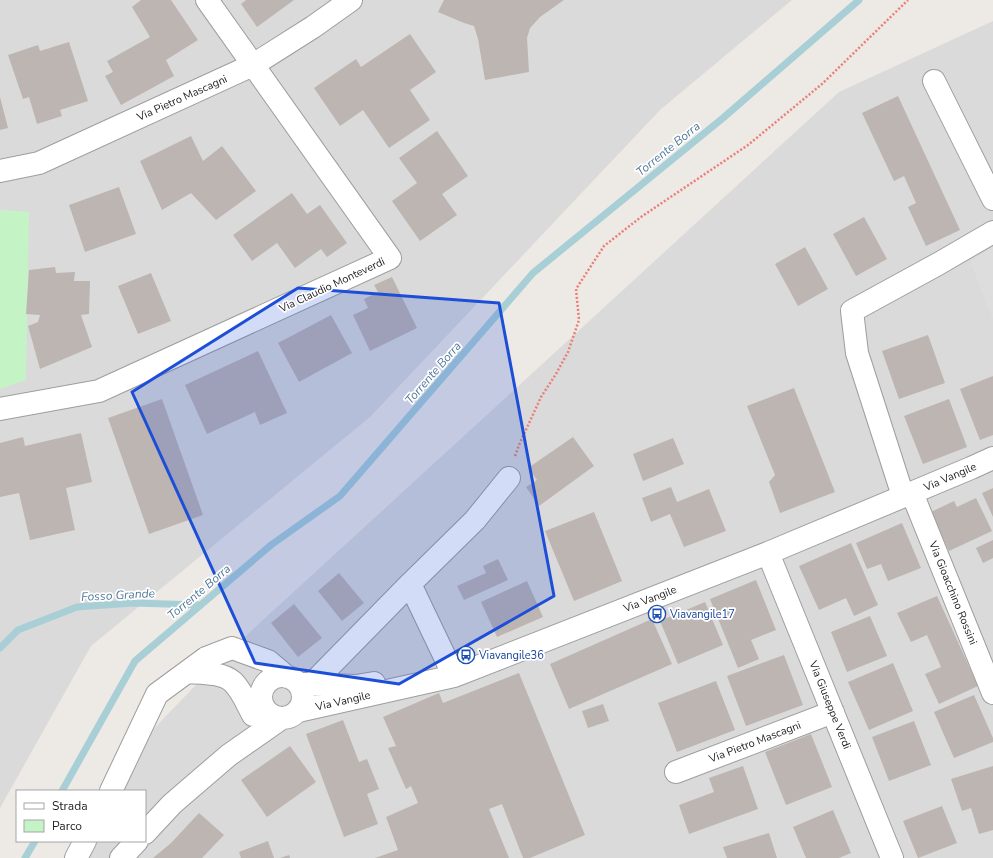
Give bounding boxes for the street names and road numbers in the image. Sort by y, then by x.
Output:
street label: Via Pietro Mascagni [134,71,230,125]
street label: Via Claudio Monteverdi [276,254,387,317]
street label: Via Vangile [920,459,979,495]
street label: Via Gioacchino Rossini [925,538,981,647]
street label: Via Vangile [620,582,679,616]
street label: Via Giuseppe Verdi [805,658,855,751]
street label: Via Vangile [313,687,372,715]
street label: Via Pietro Mascagni [706,718,803,767]

